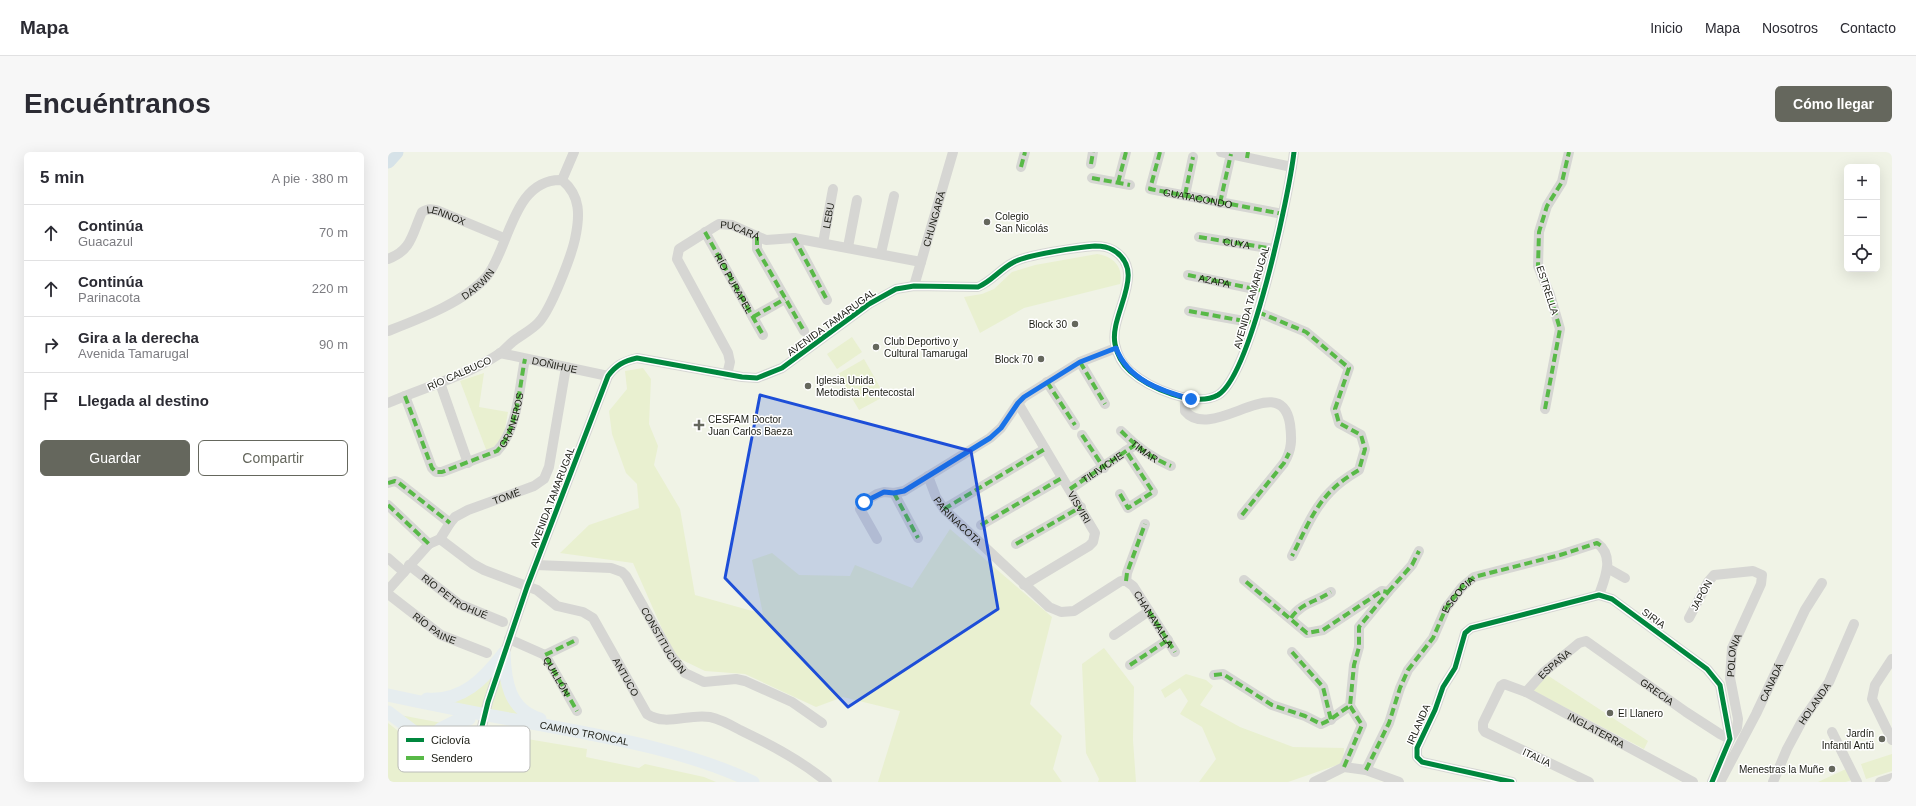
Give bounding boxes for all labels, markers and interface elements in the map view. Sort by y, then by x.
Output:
text: Mapa [20,17,69,38]
text: Inicio [1650,20,1683,36]
text: Mapa [1705,20,1740,36]
text: Nosotros [1762,20,1818,36]
text: Contacto [1840,20,1896,36]
button: Cómo llegar [1775,86,1892,122]
text: Encuéntranos [24,88,211,119]
map controls [1844,164,1880,272]
button: + [1844,164,1880,200]
text: 5 min [40,168,84,187]
text: A pie · 380 m [271,171,348,186]
street label: GUATACONDO [1162,187,1234,210]
street label: CHUNGARÁ [921,189,947,248]
button: − [1844,200,1880,236]
street label: LEBU [821,202,836,229]
street label: LENNOX [426,204,468,228]
place label: Colegio San Nicolás [995,211,1048,234]
text: Continúa [78,217,143,234]
marker: Colegio San Nicolás [982,217,992,227]
street label: PUCARÁ [720,219,762,243]
icon: ahead [40,222,62,244]
text: 70 m [319,225,348,240]
text: Guacazul [78,234,133,249]
street label: CUYA [1222,236,1251,251]
button: locate [1844,236,1880,272]
street label: AVENIDA TAMARUGAL [1231,244,1272,350]
street label: RÍO PURAPEL [712,252,755,316]
street label: ESTRELLA [1534,264,1561,316]
street label: DARWIN [459,267,497,302]
street label: AZAPA [1197,272,1231,290]
text: Continúa [78,273,143,290]
icon: ahead [40,278,62,300]
text: 220 m [312,281,348,296]
street label: AVENIDA TAMARUGAL [785,286,878,358]
text: Parinacota [78,290,140,305]
place label: Block 30 [1029,319,1067,330]
marker: Block 30 [1070,319,1080,329]
text: Gira a la derecha [78,329,199,346]
icon: right [40,334,62,356]
place label: Club Deportivo y Cultural Tamarugal [884,336,968,359]
text: 90 m [319,337,348,352]
marker: Club Deportivo y Cultural Tamarugal [871,342,881,352]
text: Avenida Tamarugal [78,346,189,361]
street label: RÍO CALBUCO [425,353,493,392]
place label: Block 70 [995,354,1033,365]
marker: Block 70 [1036,354,1046,364]
street label: DOÑIHUE [531,355,579,375]
place label: Iglesia Unida Metodista Pentecostal [816,375,914,398]
marker: Iglesia Unida Metodista Pentecostal [803,381,813,391]
icon: arrive [40,390,62,412]
route end [1182,390,1200,408]
text: Llegada al destino [78,392,209,409]
street label: GRANEROS [497,392,525,450]
place label: CESFAM Doctor Juan Carlos Baeza [708,414,793,437]
marker: CESFAM Doctor Juan Carlos Baeza [693,419,705,431]
street label: TIMAR [1128,438,1160,465]
button: Guardar [40,440,190,476]
button: Compartir [198,440,348,476]
street label: AVENIDA TAMARUGAL [528,445,577,549]
street label: TILIVICHE [1080,449,1126,486]
street label: TOMÉ [491,485,522,507]
street label: VISVIRI [1065,489,1093,525]
route start [855,493,873,511]
street label: PARINACOTA [931,495,984,548]
street label: RÍO PETROHUÉ [419,572,490,621]
street label: ESCOCIA [1440,574,1477,615]
street label: JAPÓN [1688,578,1714,612]
street label: CHANAVALLA [1132,589,1176,650]
street label: CONSTITUCIÓN [639,605,688,676]
street label: SIRIA [1640,606,1668,631]
street label: RÍO PAINE [410,610,458,647]
street label: POLONIA [1725,632,1744,677]
street label: ESPAÑA [1536,647,1574,681]
street label: QUILLÓN [541,655,572,698]
street label: ANTUCO [610,656,641,698]
street label: CANADÁ [1758,661,1785,704]
street label: GRECIA [1638,676,1676,708]
street label: HOLANDA [1796,680,1833,727]
street label: IRLANDA [1405,702,1432,746]
marker: El Llanero [1605,708,1615,718]
place label: El Llanero [1618,708,1663,719]
street label: INGLATERRA [1566,710,1627,750]
street label: CAMINO TRONCAL [539,720,630,748]
legend [398,726,530,772]
place label: Jardín Infantil Antü [1822,728,1874,751]
text: Ciclovía [431,734,471,746]
marker: Jardín Infantil Antü [1877,734,1887,744]
street label: ITALIA [1521,746,1553,769]
text: Sendero [431,752,473,764]
place label: Menestras la Muñe [1739,764,1824,775]
marker: Menestras la Muñe [1827,764,1837,774]

